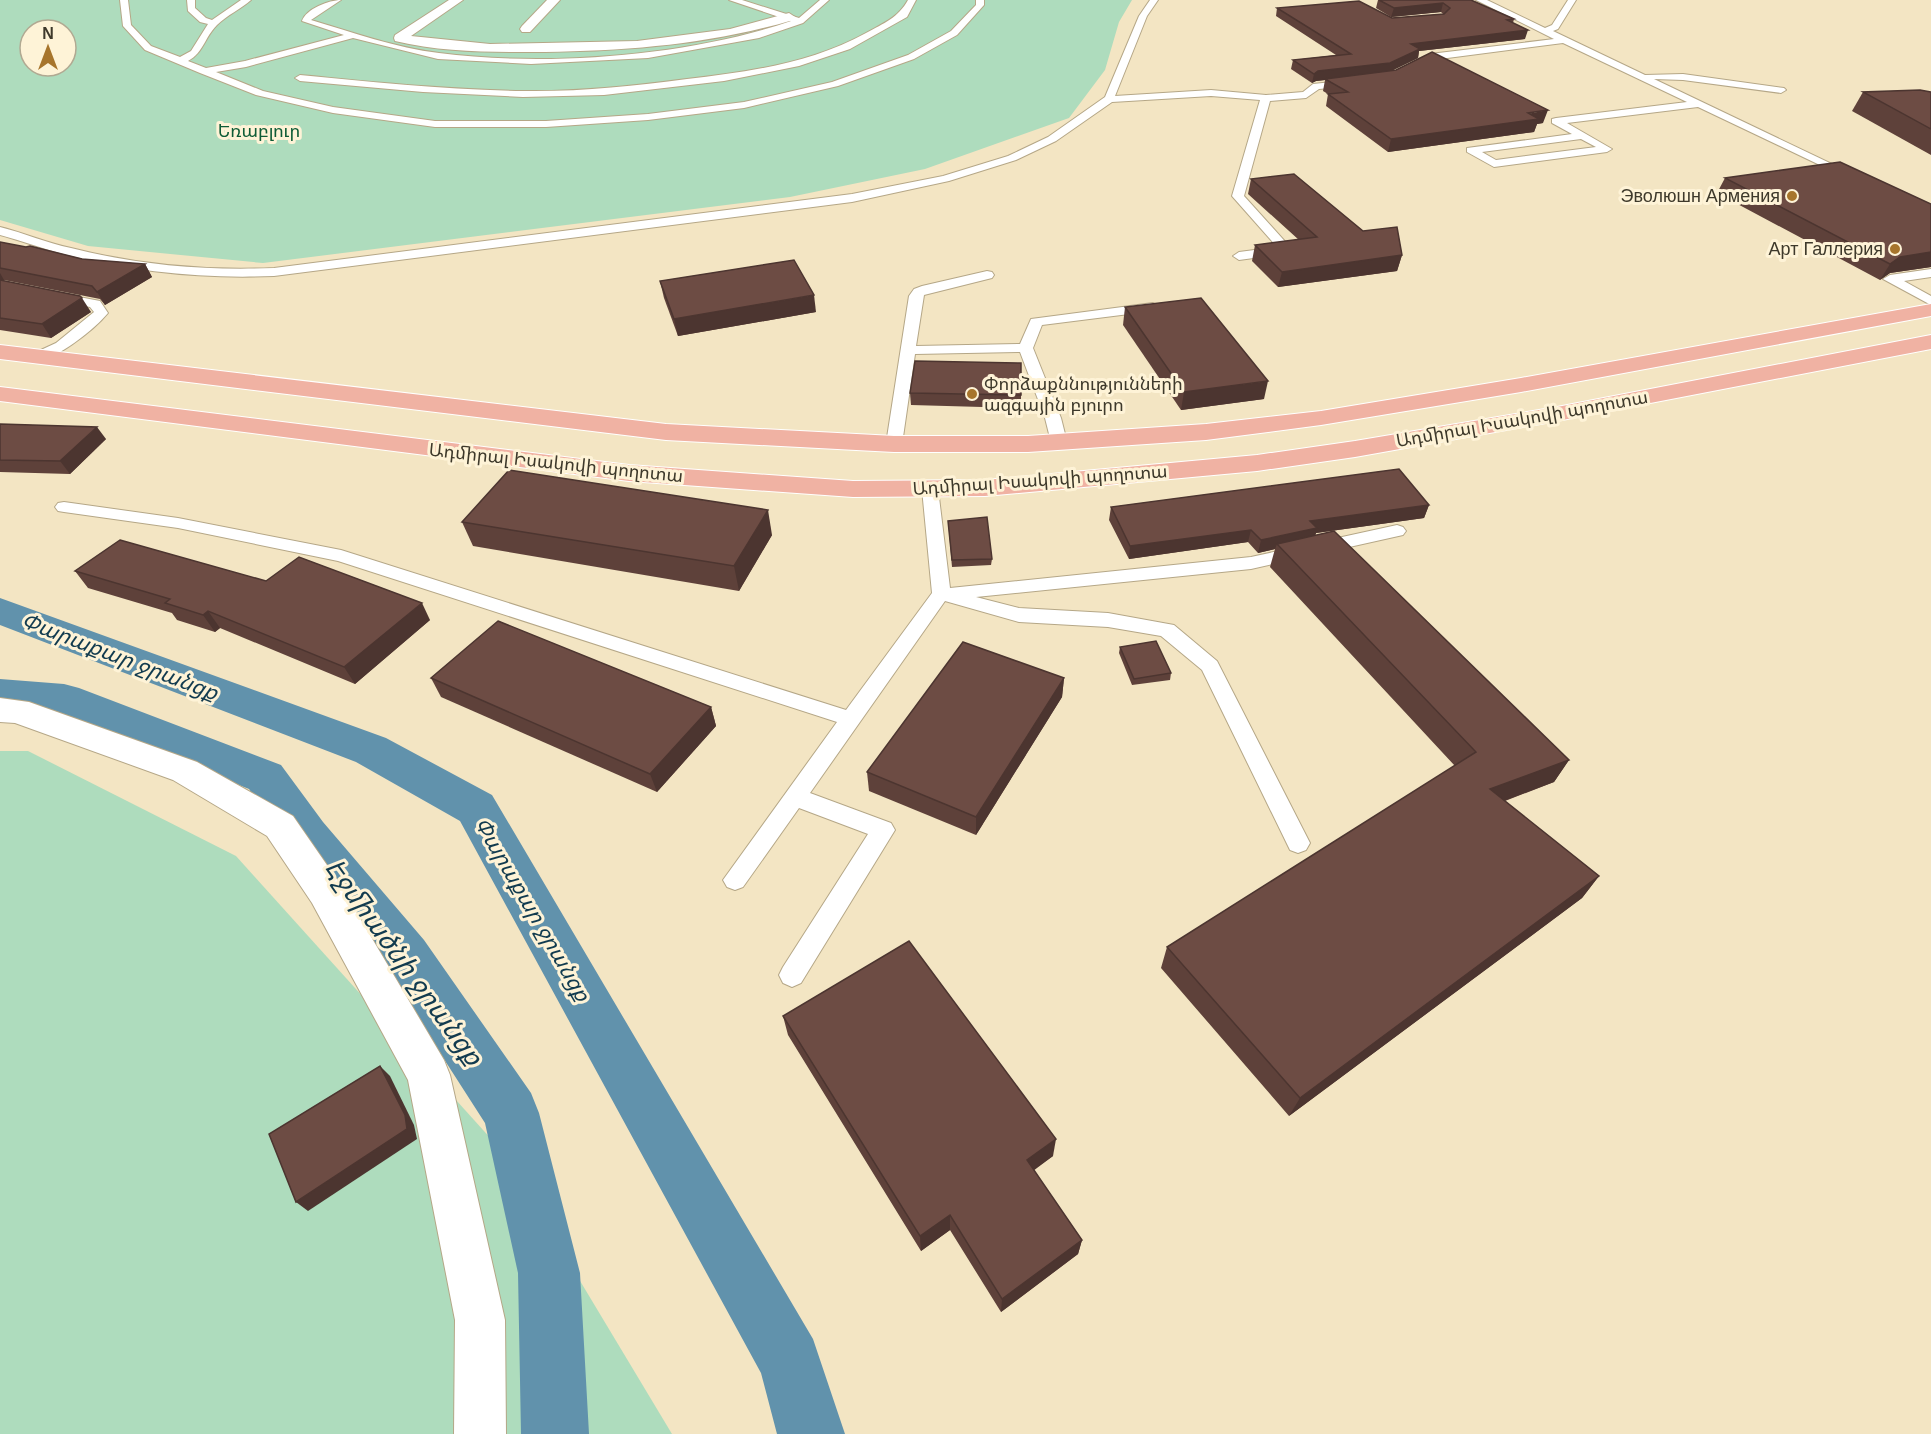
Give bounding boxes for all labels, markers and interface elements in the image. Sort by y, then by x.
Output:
north arrow [18,18,78,78]
text: N [42,25,54,42]
park label: Եռաբլուր [218,121,300,141]
place label: Эволюшн Армения [1621,186,1780,206]
marker: Эволюшн Армения [1785,189,1799,203]
place label: Арт Галлерия [1769,239,1883,259]
marker: Арт Галлерия [1888,242,1902,256]
place label: Փորձաքննությունների ազգային բյուրո [984,374,1183,415]
marker: Փորձաքննությունների ազգային բյուրո [965,387,979,401]
street label: Ադմիրալ Իսակովի պողոտա [1394,387,1650,451]
street label: Ադմիրալ Իսակովի պողոտա [428,440,684,486]
street label: Ադմիրալ Իսակովի պողոտա [912,461,1168,499]
water label: Փարաքար ջրանցք [18,608,222,707]
water label: Փարաքար ջրանցք [469,813,596,1007]
water label: Էջմիածնի ջրանցք [318,853,489,1072]

